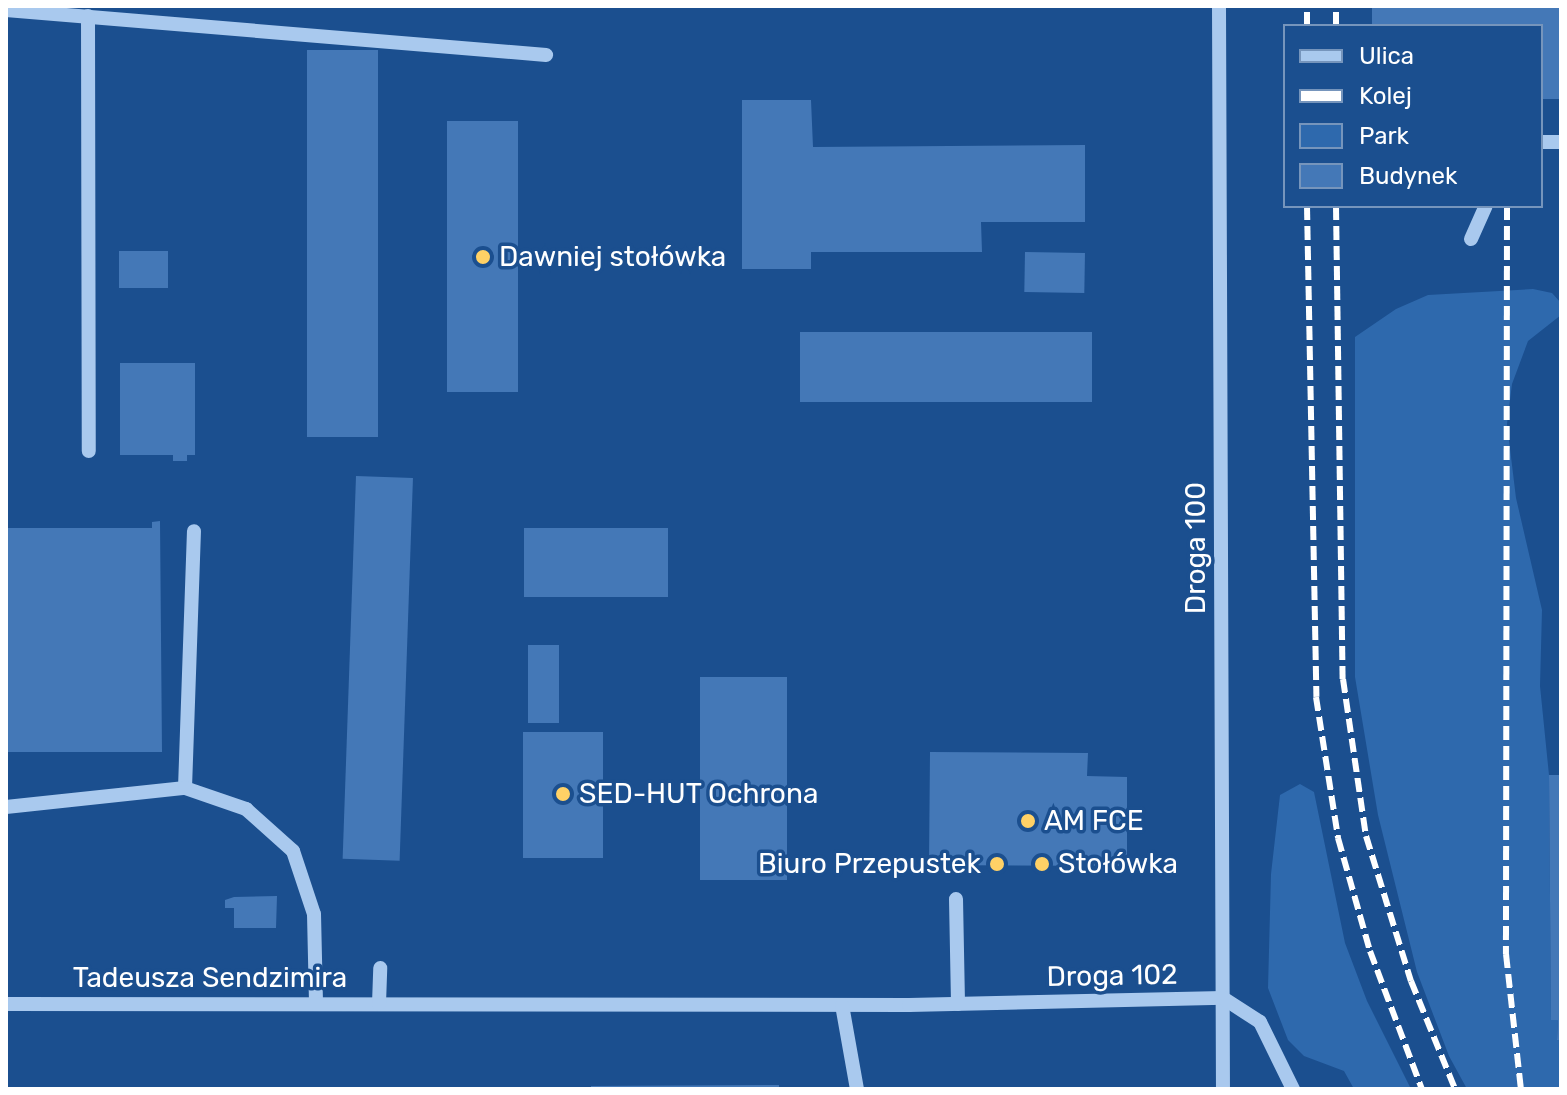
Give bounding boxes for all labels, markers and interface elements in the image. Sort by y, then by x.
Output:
legend [1283,24,1543,208]
text: Ulica [1359,42,1414,70]
text: Kolej [1359,82,1412,110]
text: Park [1359,122,1409,150]
text: Budynek [1359,162,1457,190]
place label: Dawniej stołówka [499,240,726,274]
marker: Dawniej stołówka [474,248,492,266]
street label: Droga 100 [1179,482,1213,614]
place label: SED-HUT Ochrona [579,777,819,811]
marker: SED-HUT Ochrona [554,785,572,803]
place label: AM FCE [1044,804,1144,838]
marker: AM FCE [1019,812,1037,830]
place label: Biuro Przepustek [758,847,981,881]
place label: Stołówka [1058,847,1178,881]
marker: Biuro Przepustek [988,855,1006,873]
marker: Stołówka [1033,855,1051,873]
street label: Droga 102 [1046,958,1178,994]
street label: Tadeusza Sendzimira [73,961,347,995]

